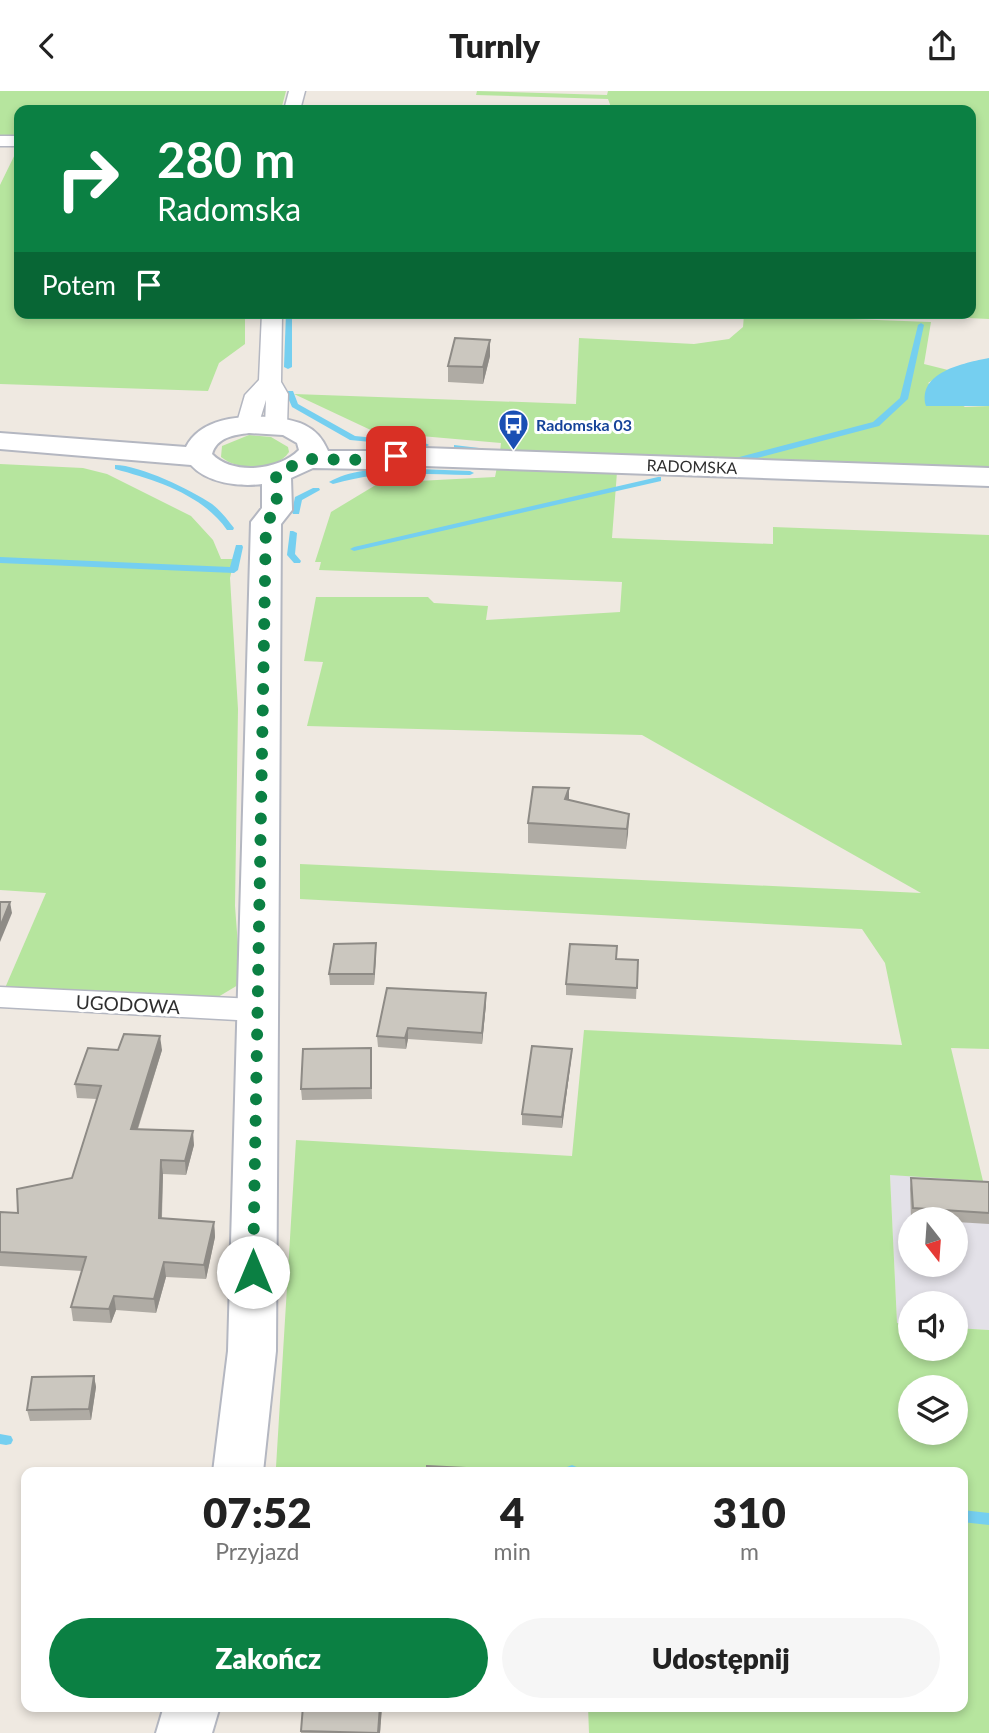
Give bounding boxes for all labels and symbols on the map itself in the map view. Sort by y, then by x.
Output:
bus stop icon: Radomska 03 [496,407,530,451]
place label: Radomska 03 [536,415,632,434]
pin [366,426,426,486]
street label: RADOMSKA [646,455,738,477]
street label: UGODOWA [75,990,181,1018]
north arrow [898,1207,968,1277]
position arrow [216,1235,290,1309]

